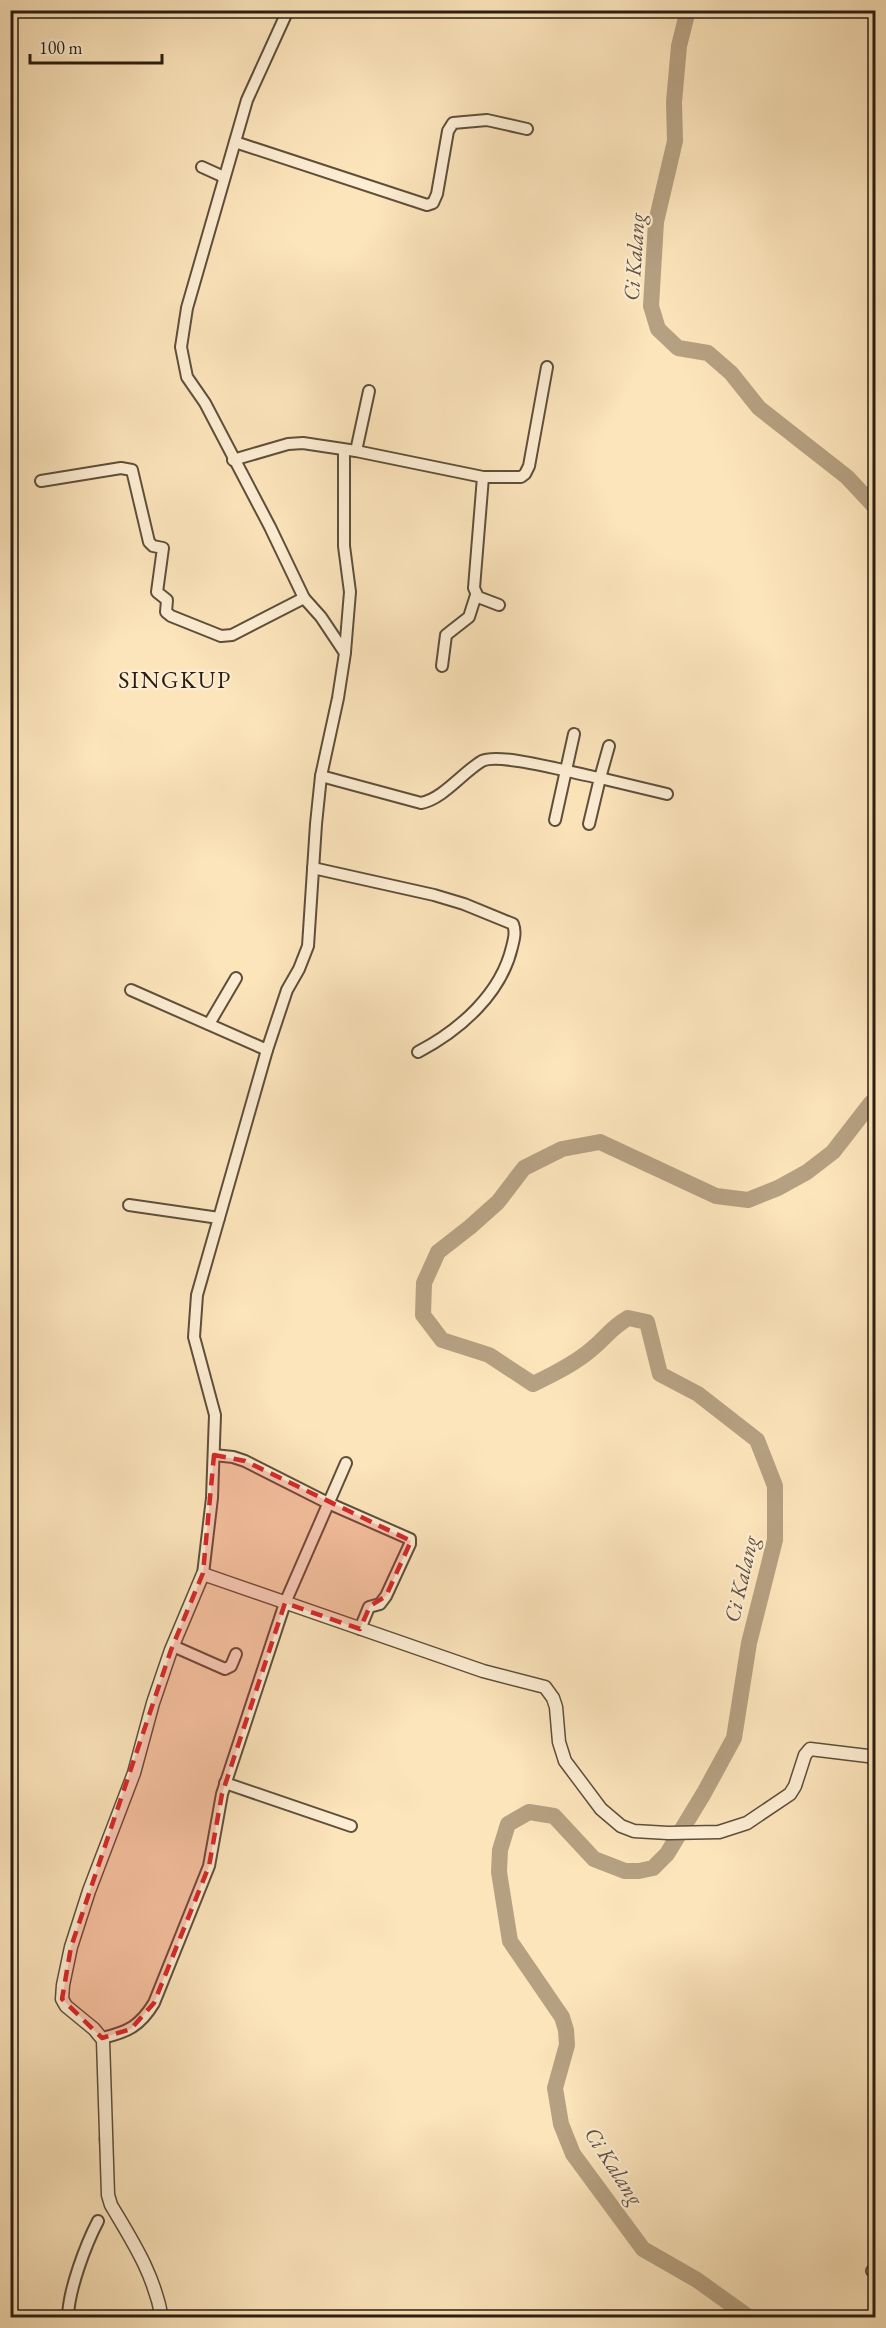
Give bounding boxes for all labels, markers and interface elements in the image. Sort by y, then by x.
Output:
scale bar [30,27,162,65]
text: 100 m [39,36,83,59]
water label: Ci Kalang [616,211,652,302]
district label: SINGKUP [118,664,232,695]
water label: Ci Kalang [717,1532,765,1625]
water label: Ci Kalang [578,2121,651,2211]

